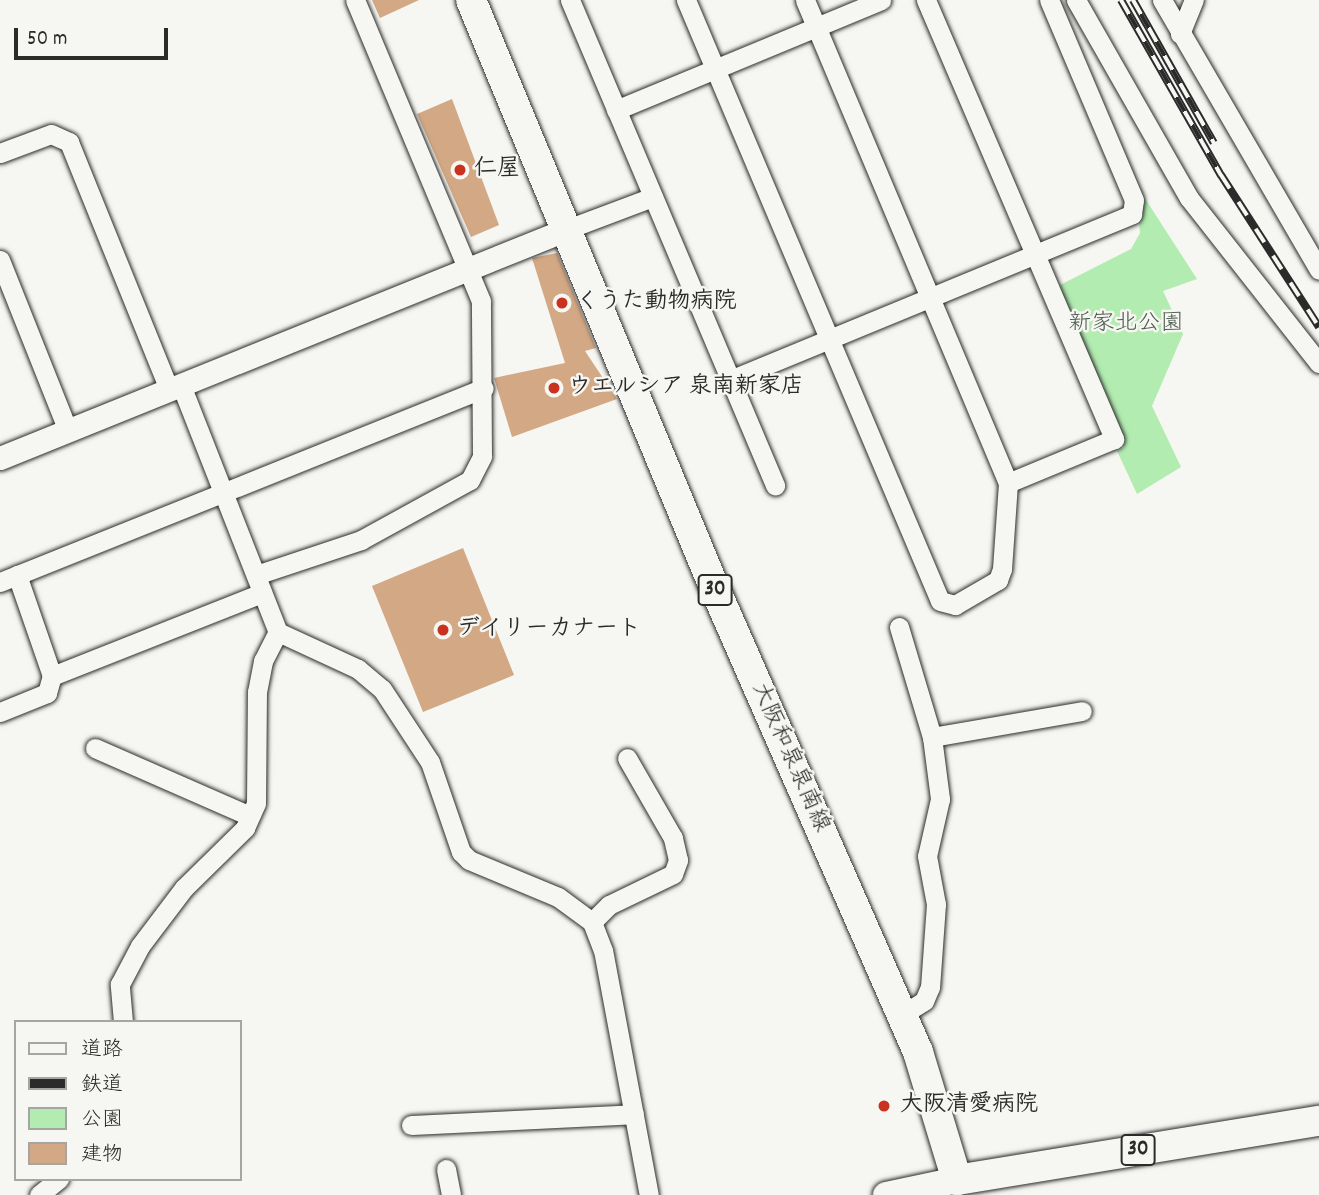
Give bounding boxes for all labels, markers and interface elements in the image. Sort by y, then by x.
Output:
scale bar [18,14,172,58]
text: 50 m [27,25,67,55]
place label: 仁屋 [474,156,520,184]
marker: 仁屋 [452,162,468,178]
place label: くうた動物病院 [576,289,737,317]
marker: くうた動物病院 [554,295,570,311]
park label: 新家北公園 [1069,311,1183,339]
place label: ウエルシア 泉南新家店 [568,374,803,402]
marker: ウエルシア 泉南新家店 [546,380,562,396]
road number: 30 [698,572,732,608]
place label: デイリーカナート [457,616,641,644]
marker: デイリーカナート [435,622,451,638]
street label: 大阪和泉泉南線 [744,679,834,837]
legend [14,1020,242,1181]
text: 道路 [81,1036,123,1066]
text: 鉄道 [81,1071,123,1101]
place label: 大阪清愛病院 [900,1092,1038,1120]
marker: 大阪清愛病院 [874,1096,894,1116]
text: 公園 [81,1106,123,1136]
road number: 30 [1120,1132,1156,1168]
text: 建物 [81,1141,123,1171]

